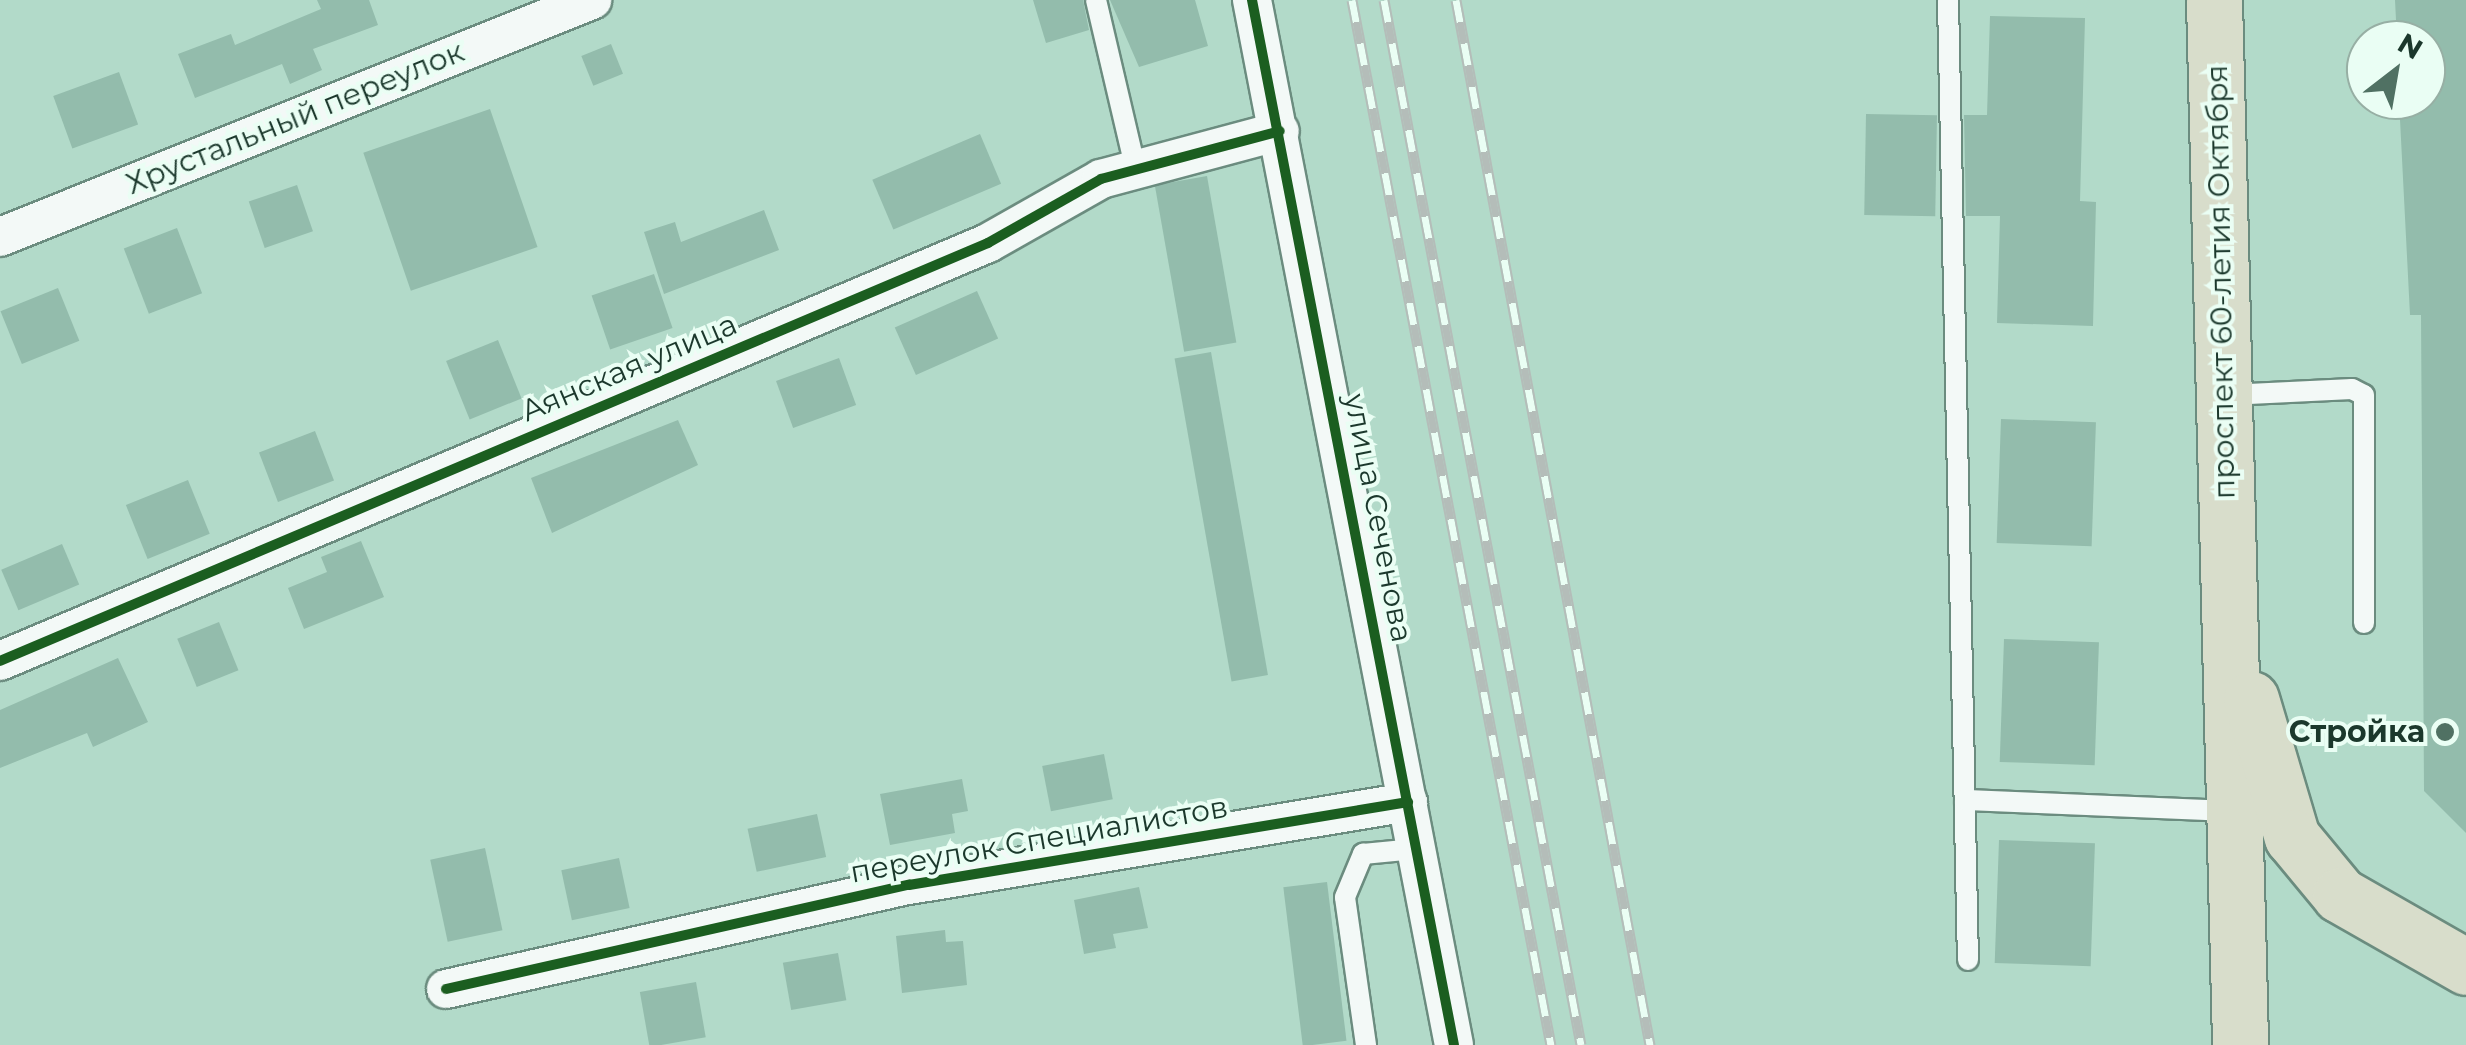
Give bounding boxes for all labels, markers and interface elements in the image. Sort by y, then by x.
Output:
north arrow [2346,20,2446,120]
text: N [2392,26,2429,66]
street label: Хрустальный переулок [121,34,469,202]
street label: проспект 60-летия Октября [2199,64,2243,500]
street label: Аянская улица [516,306,742,430]
street label: улица Сеченова [1336,391,1420,645]
place label: Стройка [2289,714,2425,750]
marker: Стройка [2434,721,2456,743]
street label: переулок Специалистов [847,789,1231,891]

